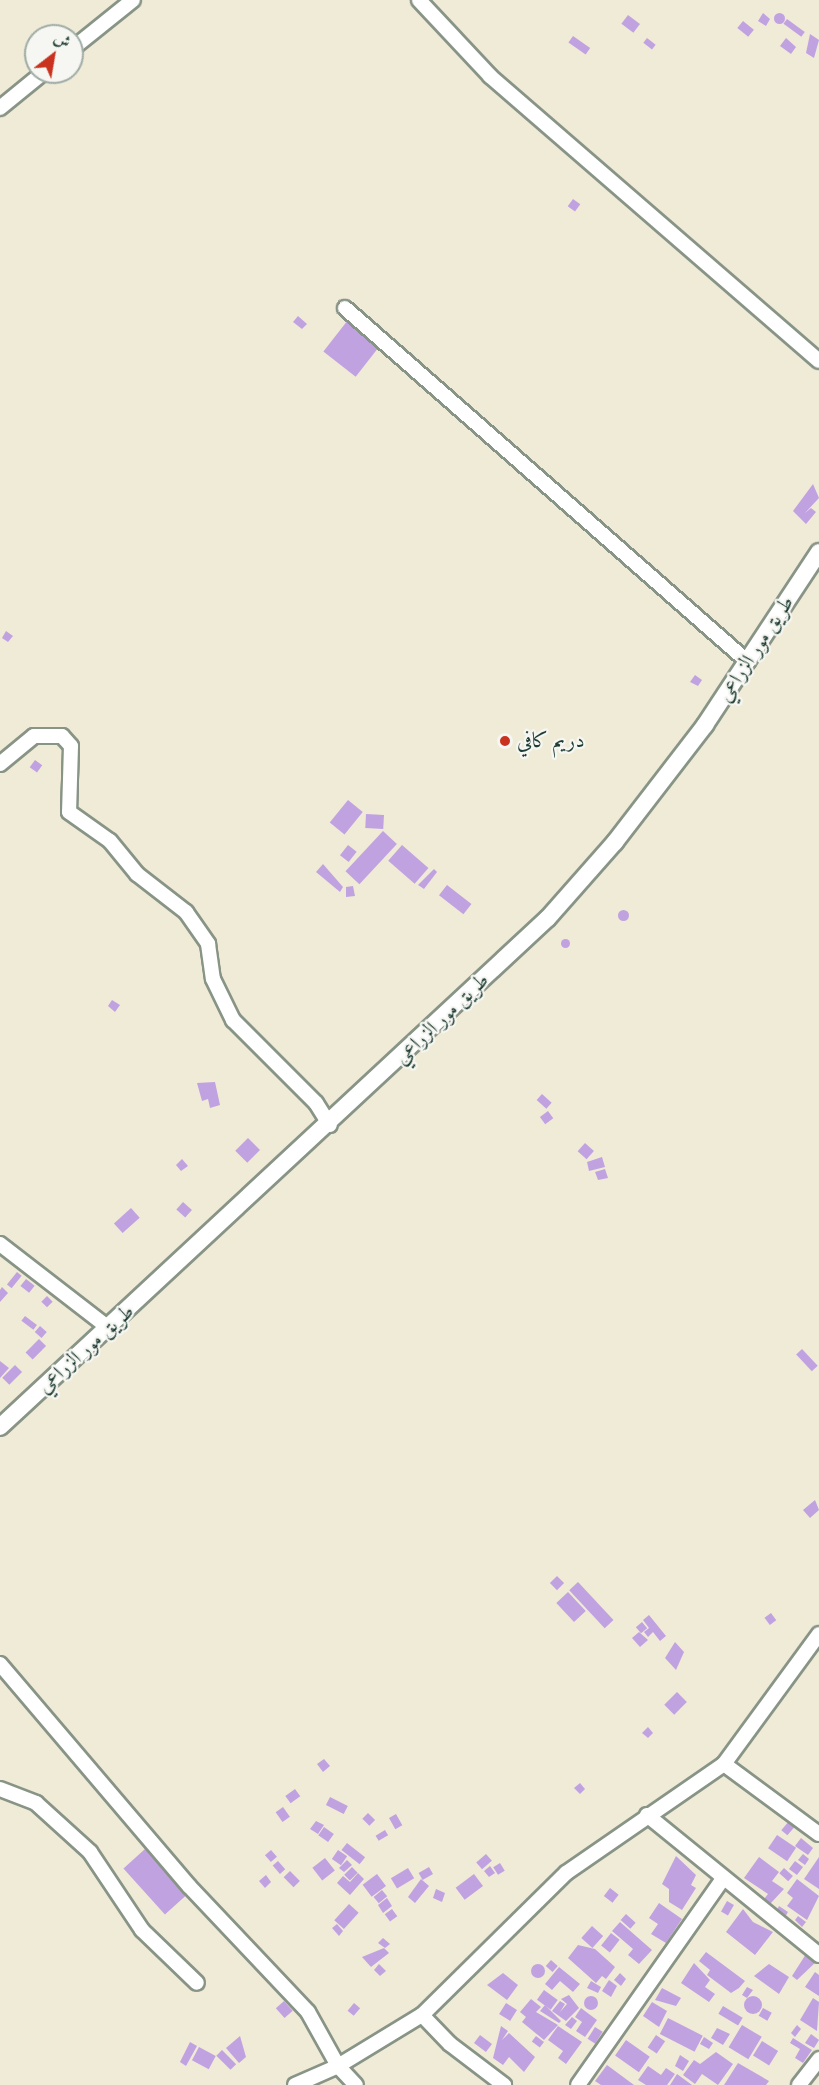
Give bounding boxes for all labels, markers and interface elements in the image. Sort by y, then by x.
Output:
north arrow [24,24,84,84]
text: ش [50,28,74,53]
street label: طريق مور الزراعي [712,591,800,707]
place label: دريم كافي [517,728,585,754]
marker: دريم كافي [498,734,512,748]
street label: طريق مور الزراعي [390,968,494,1070]
street label: طريق مور الزراعي [32,1299,140,1399]

